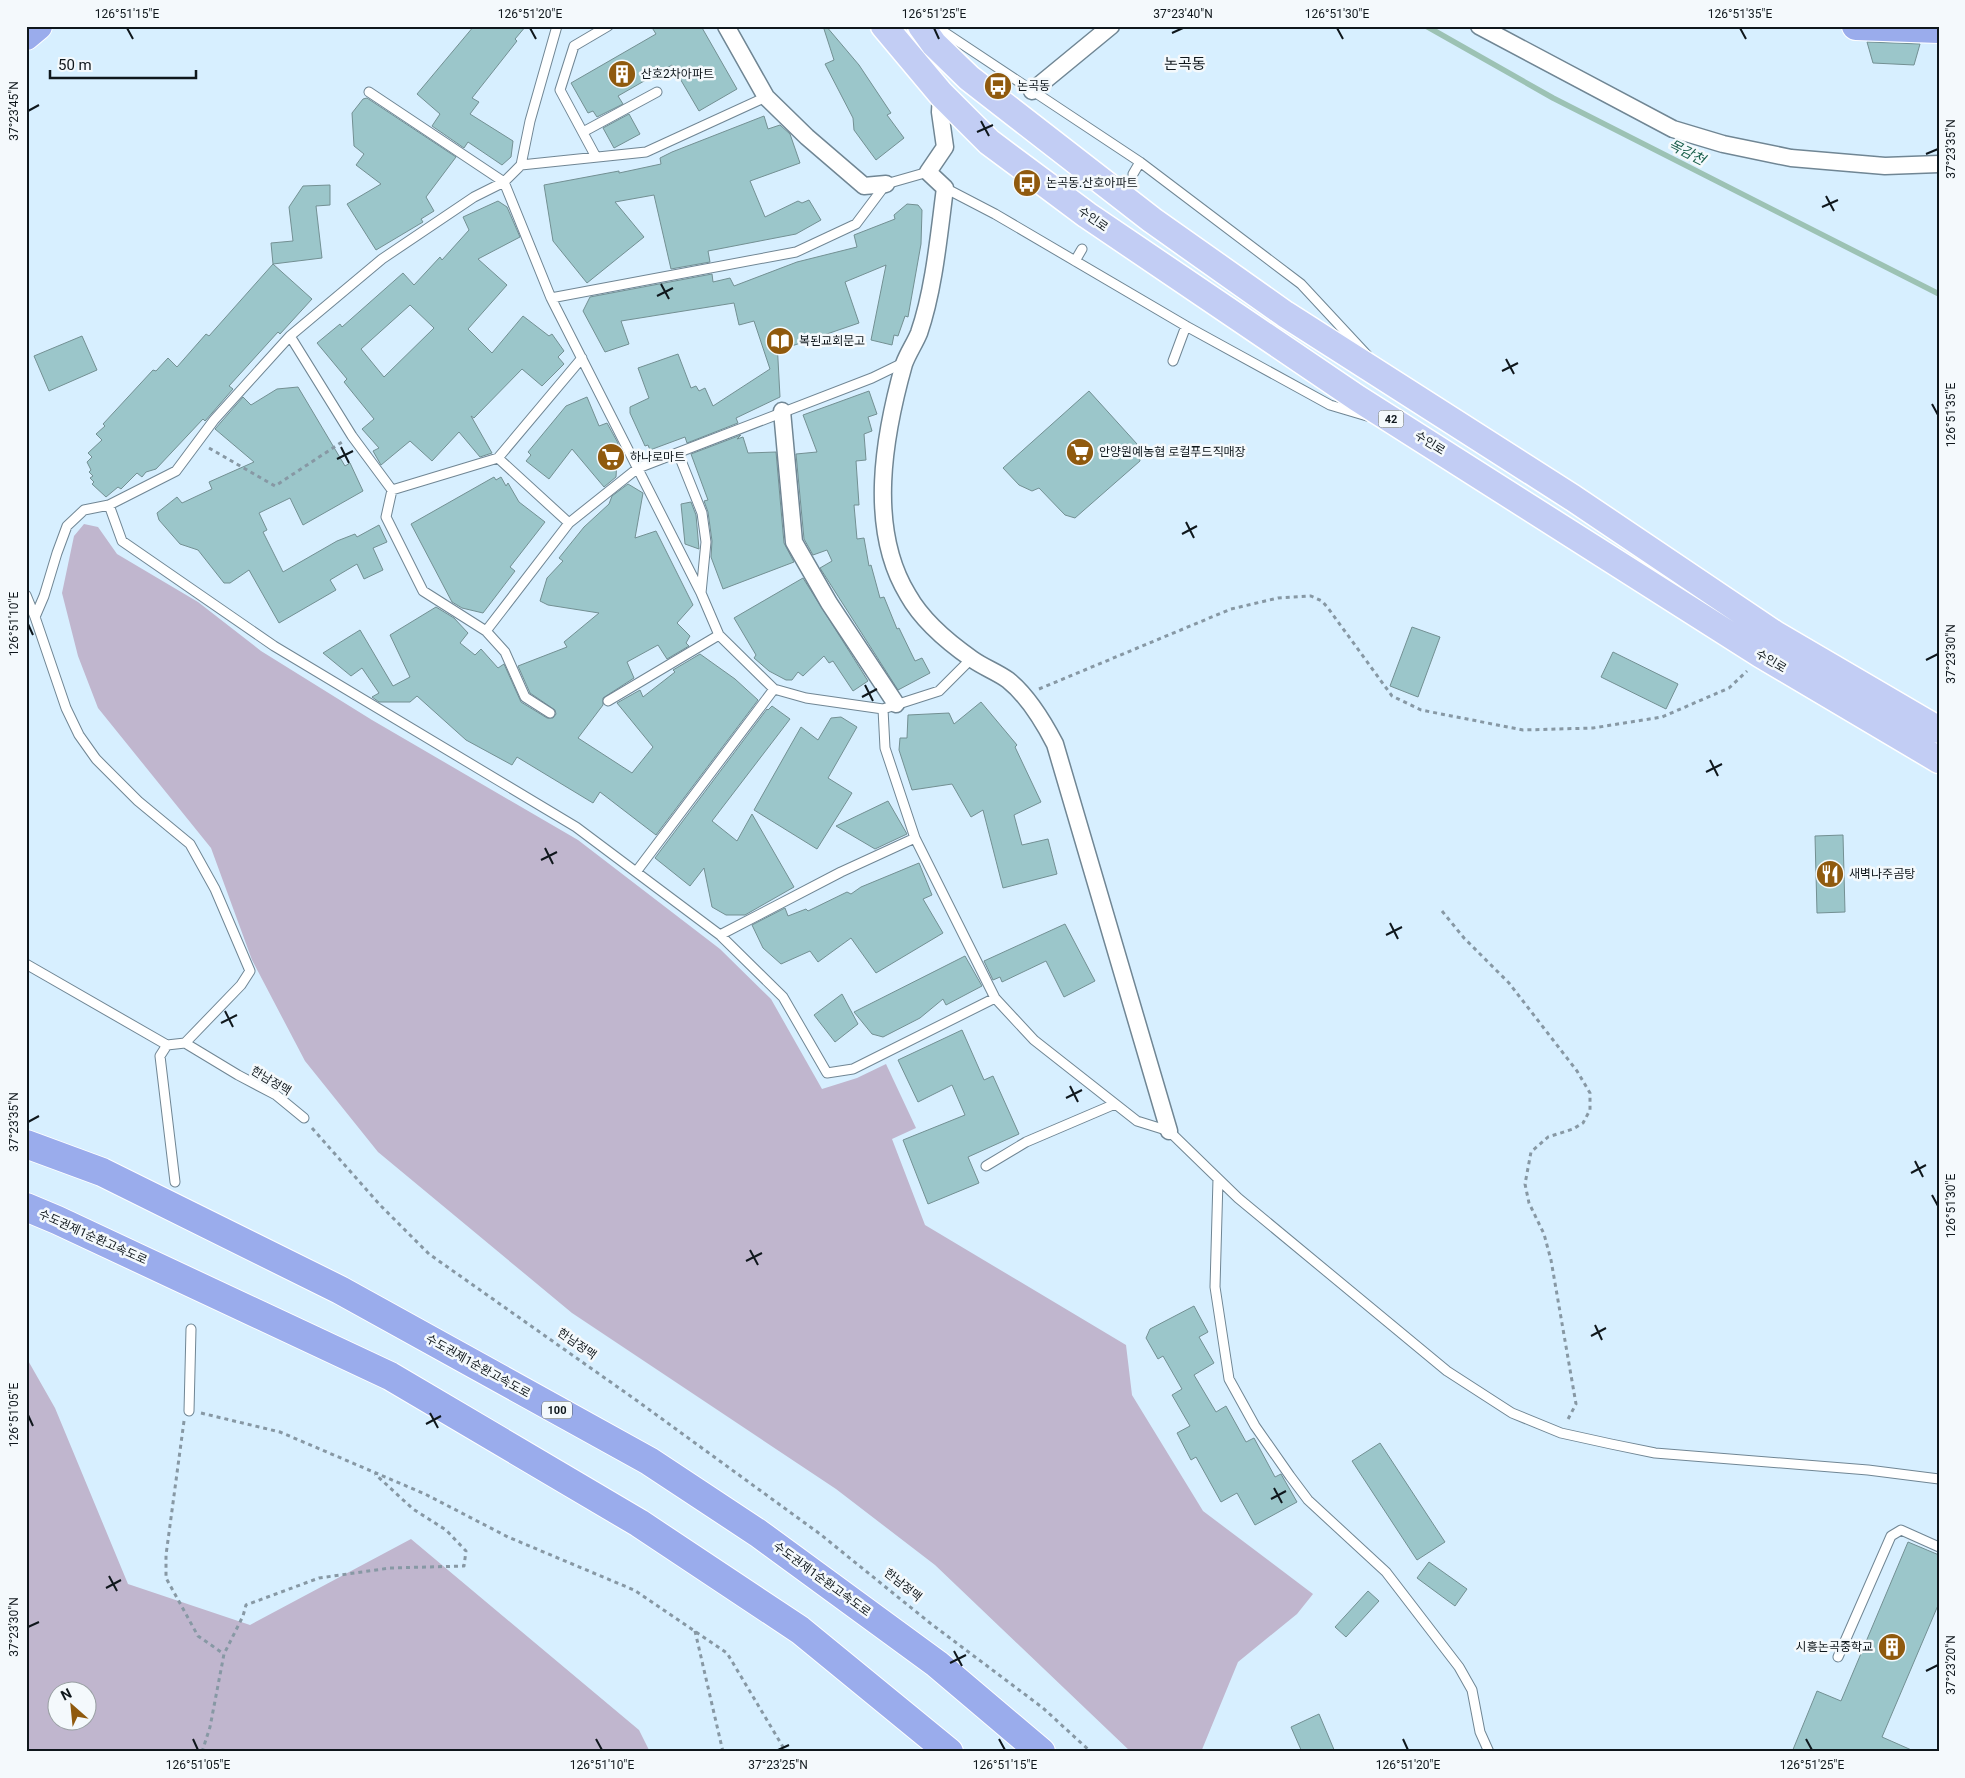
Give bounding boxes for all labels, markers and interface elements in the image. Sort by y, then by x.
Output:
text: 126°51'15"E [95,7,159,21]
text: 126°51'20"E [498,7,562,21]
text: 126°51'25"E [902,7,966,21]
text: 37°23'40"N [1153,7,1213,21]
text: 126°51'30"E [1305,7,1369,21]
text: 126°51'35"E [1708,7,1772,21]
scale bar [50,48,196,80]
district label: 논곡동 [1164,55,1206,73]
text: 50 m [58,56,92,74]
building icon: 산호2차아파트 [607,59,637,89]
place label: 산호2차아파트 [641,67,714,81]
bus stop icon: 논곡동 [983,71,1013,101]
place label: 논곡동 [1017,79,1050,93]
text: 37°23'45"N [7,81,21,141]
text: 37°23'35"N [1944,119,1958,179]
water label: 목감천 [1666,136,1709,168]
bus stop icon: 논곡동.산호아파트 [1012,168,1042,198]
place label: 논곡동.산호아파트 [1046,176,1138,190]
street label: 수인로 [1075,204,1111,234]
library icon: 복된교회문고 [765,326,795,356]
place label: 복된교회문고 [799,334,865,348]
text: 126°51'35"E [1944,383,1958,447]
road number: 42 [1378,410,1404,428]
street label: 수인로 [1412,428,1448,458]
supermarket icon: 안양원예농협 로컬푸드직매장 [1065,437,1095,467]
supermarket icon: 하나로마트 [596,442,626,472]
place label: 안양원예농협 로컬푸드직매장 [1099,445,1246,459]
place label: 하나로마트 [630,450,685,464]
text: 126°51'10"E [7,592,21,656]
text: 37°23'30"N [1944,624,1958,684]
street label: 수인로 [1753,646,1789,676]
restaurant icon: 새벽나주곰탕 [1815,859,1845,889]
place label: 새벽나주곰탕 [1849,867,1915,881]
street label: 한남정맥 [248,1064,294,1098]
text: 37°23'35"N [7,1092,21,1152]
text: 126°51'30"E [1944,1174,1958,1238]
street label: 수도권제1순환고속도로 [37,1207,149,1267]
street label: 한남정맥 [555,1326,599,1362]
street label: 수도권제1순환고속도로 [423,1331,533,1401]
text: 126°51'05"E [7,1383,21,1447]
road number: 100 [542,1402,572,1418]
street label: 수도권제1순환고속도로 [770,1539,874,1619]
street label: 한남정맥 [881,1566,925,1604]
text: 37°23'30"N [7,1597,21,1657]
building icon: 시흥논곡중학교 [1877,1632,1907,1662]
text: 37°23'20"N [1944,1635,1958,1695]
place label: 시흥논곡중학교 [1796,1640,1873,1654]
north arrow [48,1680,98,1730]
text: N [58,1685,74,1704]
text: 126°51'05"E [166,1758,230,1772]
text: 126°51'10"E [570,1758,634,1772]
text: 37°23'25"N [748,1758,808,1772]
text: 126°51'15"E [973,1758,1037,1772]
text: 126°51'20"E [1376,1758,1440,1772]
text: 126°51'25"E [1780,1758,1844,1772]

